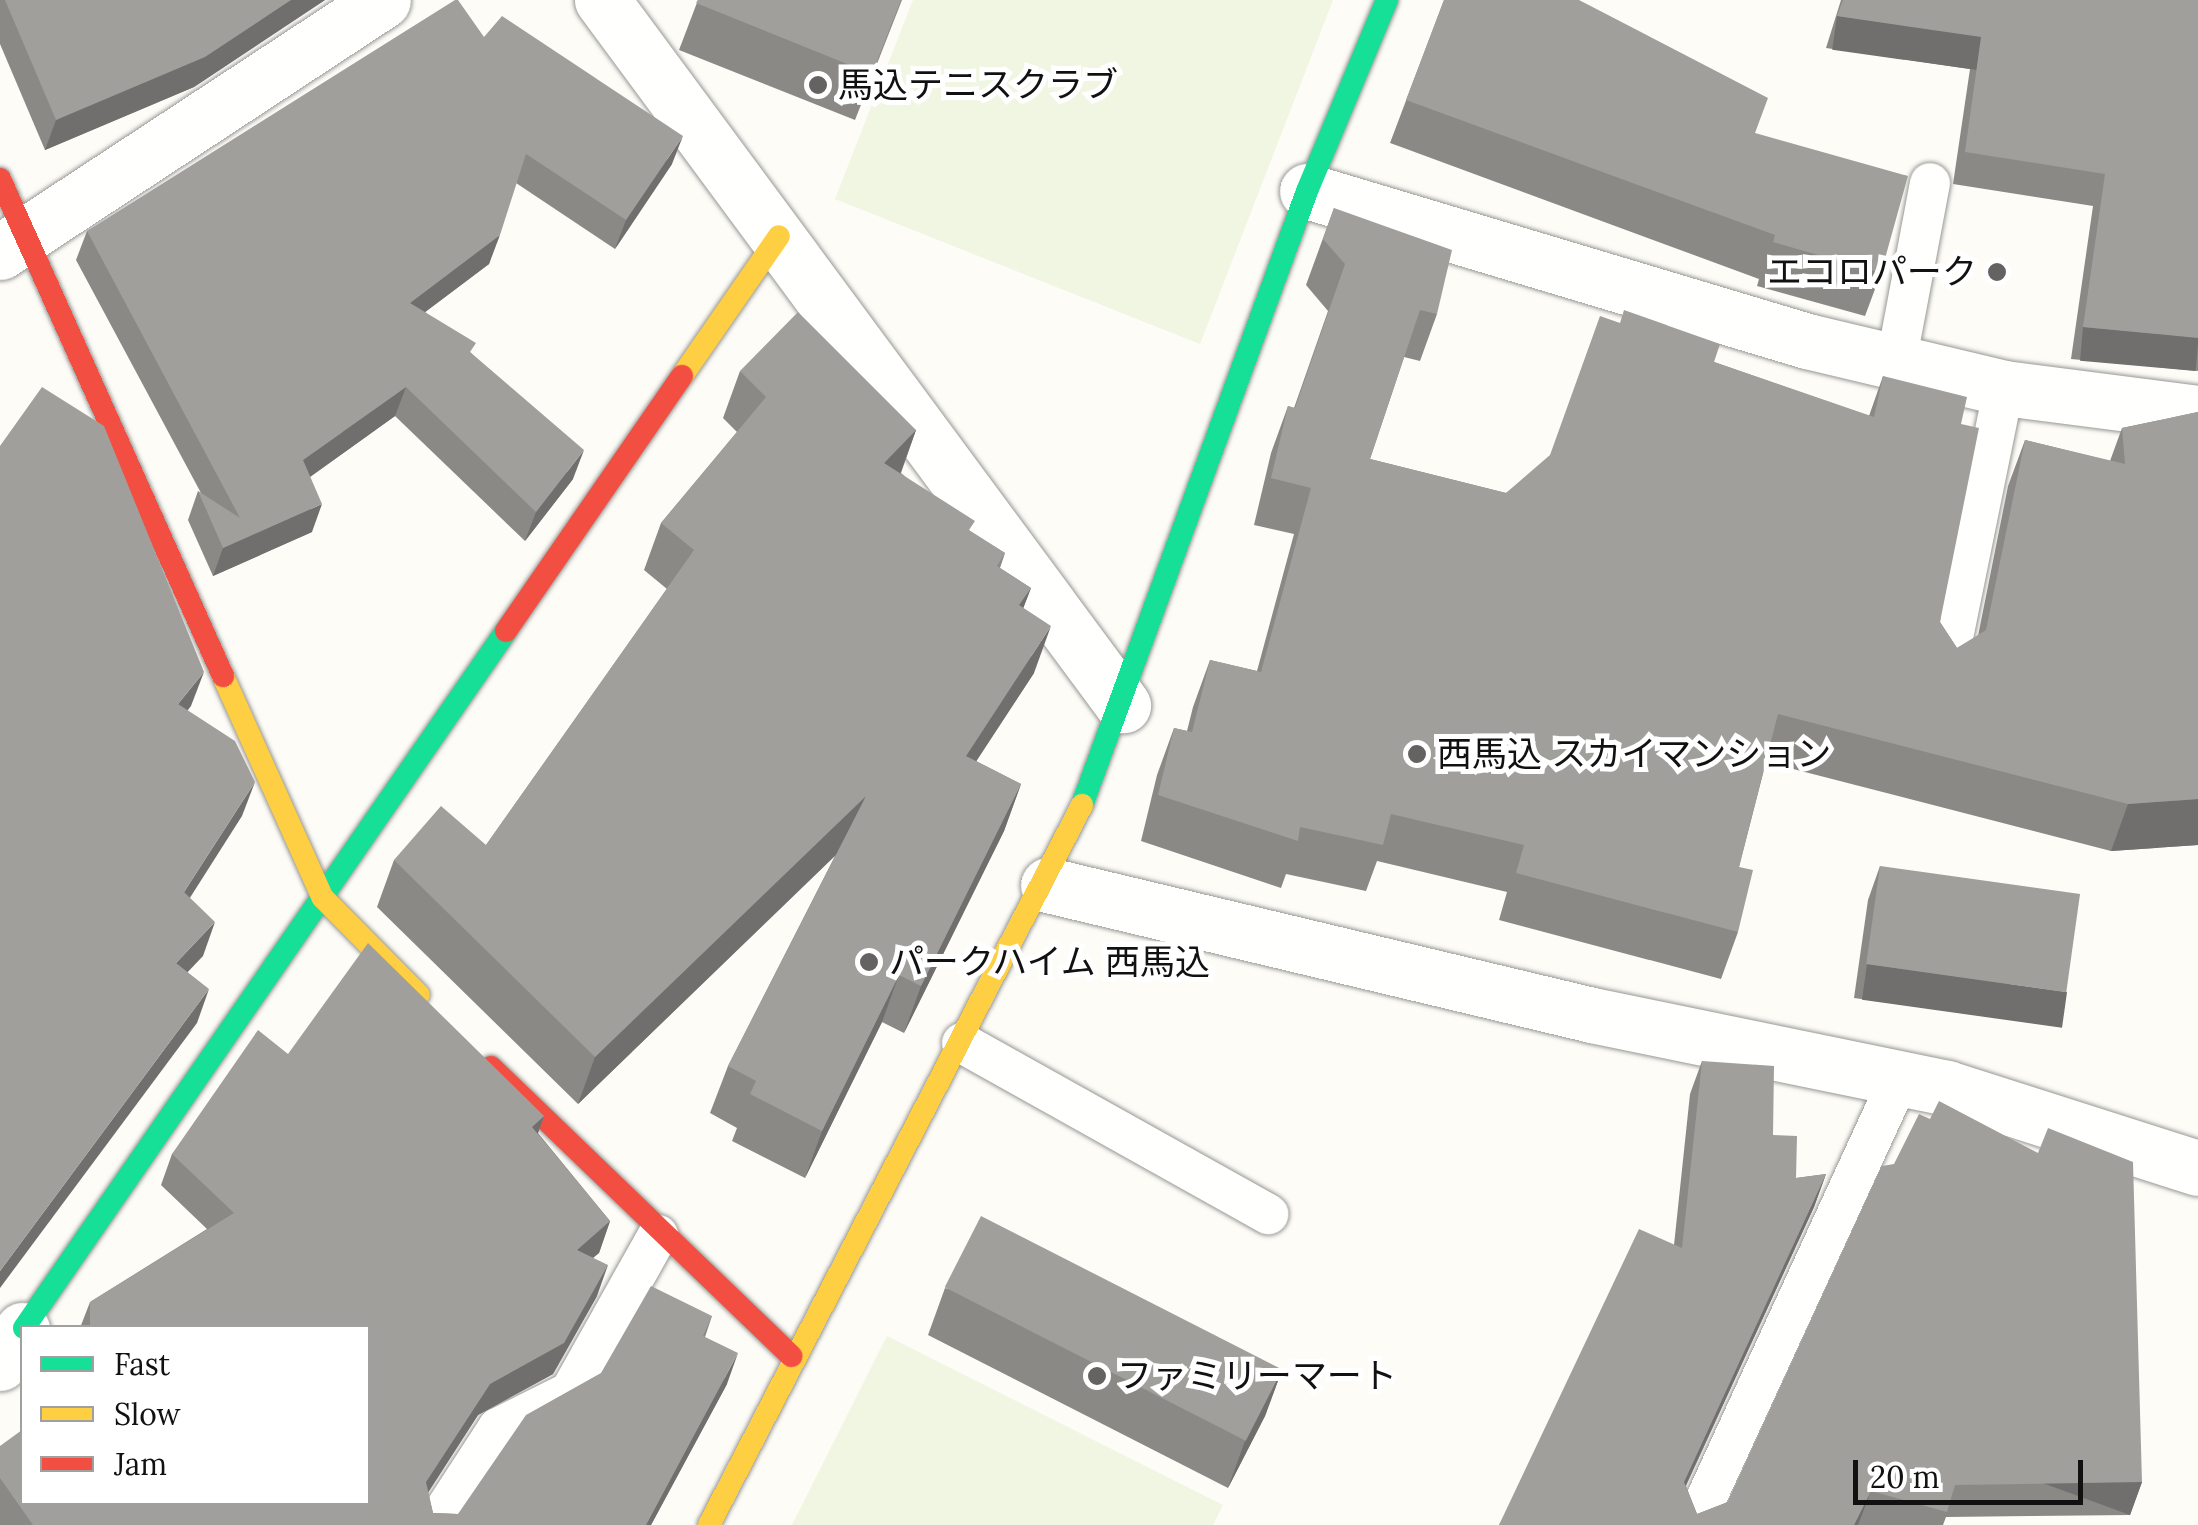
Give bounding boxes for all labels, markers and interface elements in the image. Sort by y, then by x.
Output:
place label: 馬込テニスクラブ [838,64,1118,106]
marker: 馬込テニスクラブ [807,74,829,96]
place label: エコロパーク [1767,251,1977,293]
marker: エコロパーク [1986,261,2008,283]
place label: 西馬込 スカイマンション [1437,733,1831,775]
marker: 西馬込 スカイマンション [1406,743,1428,765]
place label: パークハイム 西馬込 [889,941,1213,983]
marker: パークハイム 西馬込 [858,951,880,973]
legend [20,1325,370,1505]
text: Fast [114,1345,170,1383]
place label: ファミリーマート [1117,1355,1397,1397]
marker: ファミリーマート [1086,1365,1108,1387]
text: Slow [114,1395,180,1433]
scale bar [1858,1440,2088,1502]
text: Jam [114,1445,167,1483]
text: 20 m [1870,1458,1939,1496]

